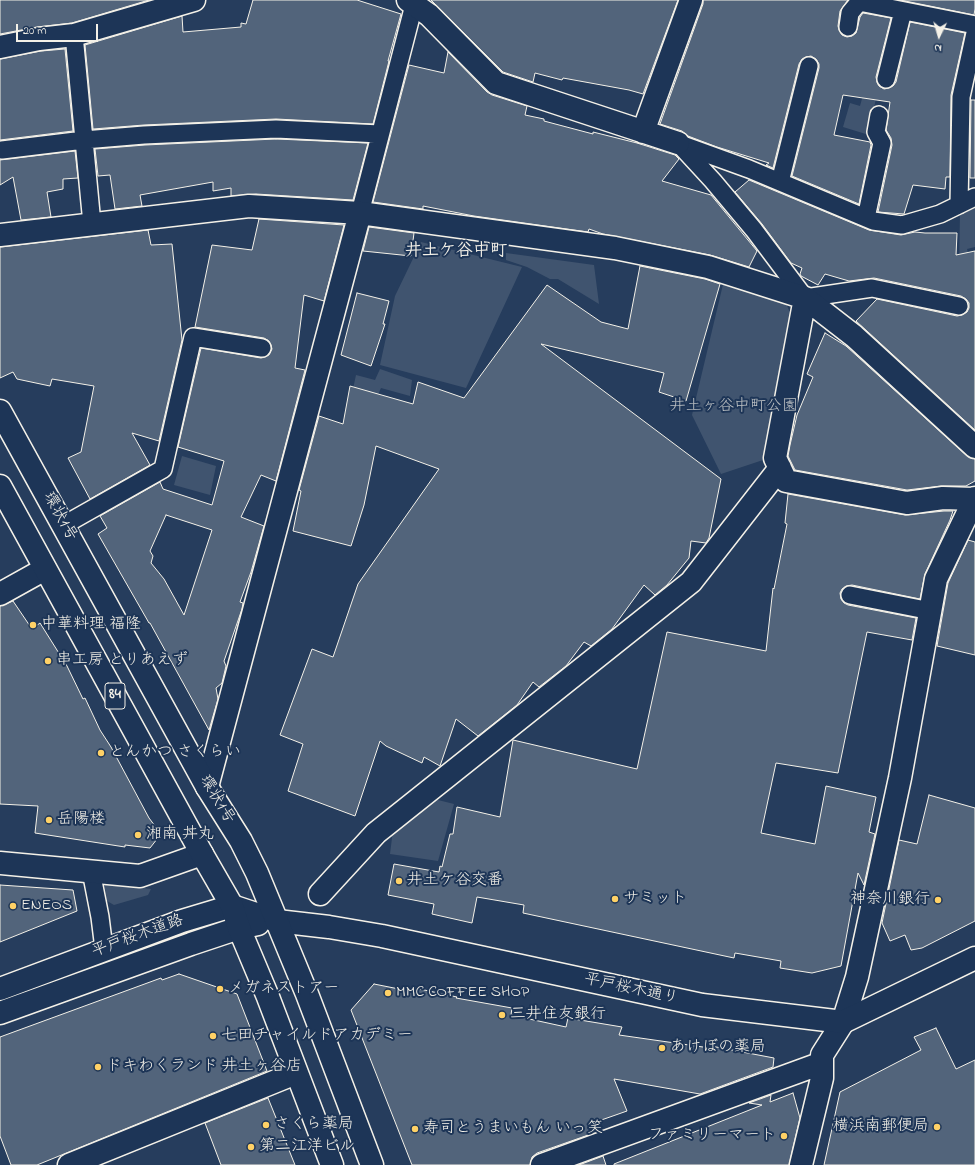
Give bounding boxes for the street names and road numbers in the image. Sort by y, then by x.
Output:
street label: 環状1号 [38,489,80,545]
road number: 84 [105,683,125,709]
street label: 環状1号 [194,772,238,828]
street label: 平戸桜木道路 [90,912,186,962]
street label: 平戸桜木通り [582,971,680,1009]

